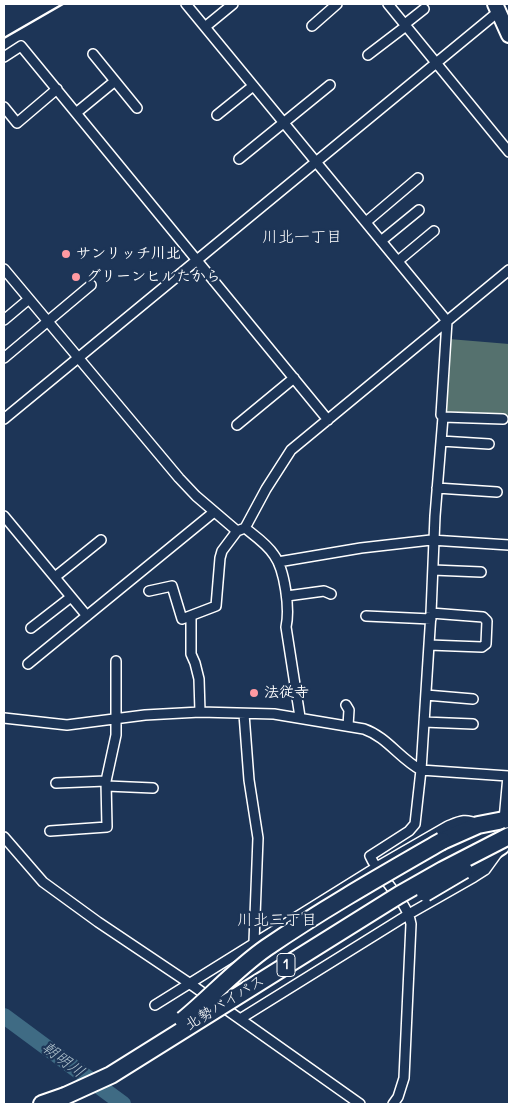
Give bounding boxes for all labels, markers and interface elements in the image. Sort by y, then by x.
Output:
district label: 川北一丁目 [262,227,342,247]
place label: サンリッチ川北 [76,245,181,263]
marker: サンリッチ川北 [60,248,72,260]
place label: グリーンヒルたから [86,268,221,286]
marker: グリーンヒルたから [70,271,82,283]
place label: 法従寺 [264,684,309,702]
marker: 法従寺 [248,687,260,699]
district label: 川北三丁目 [237,910,317,930]
road number: 1 [277,954,295,976]
street label: 北勢バイパス [182,972,268,1034]
water label: 朝明川 [38,1038,88,1082]

